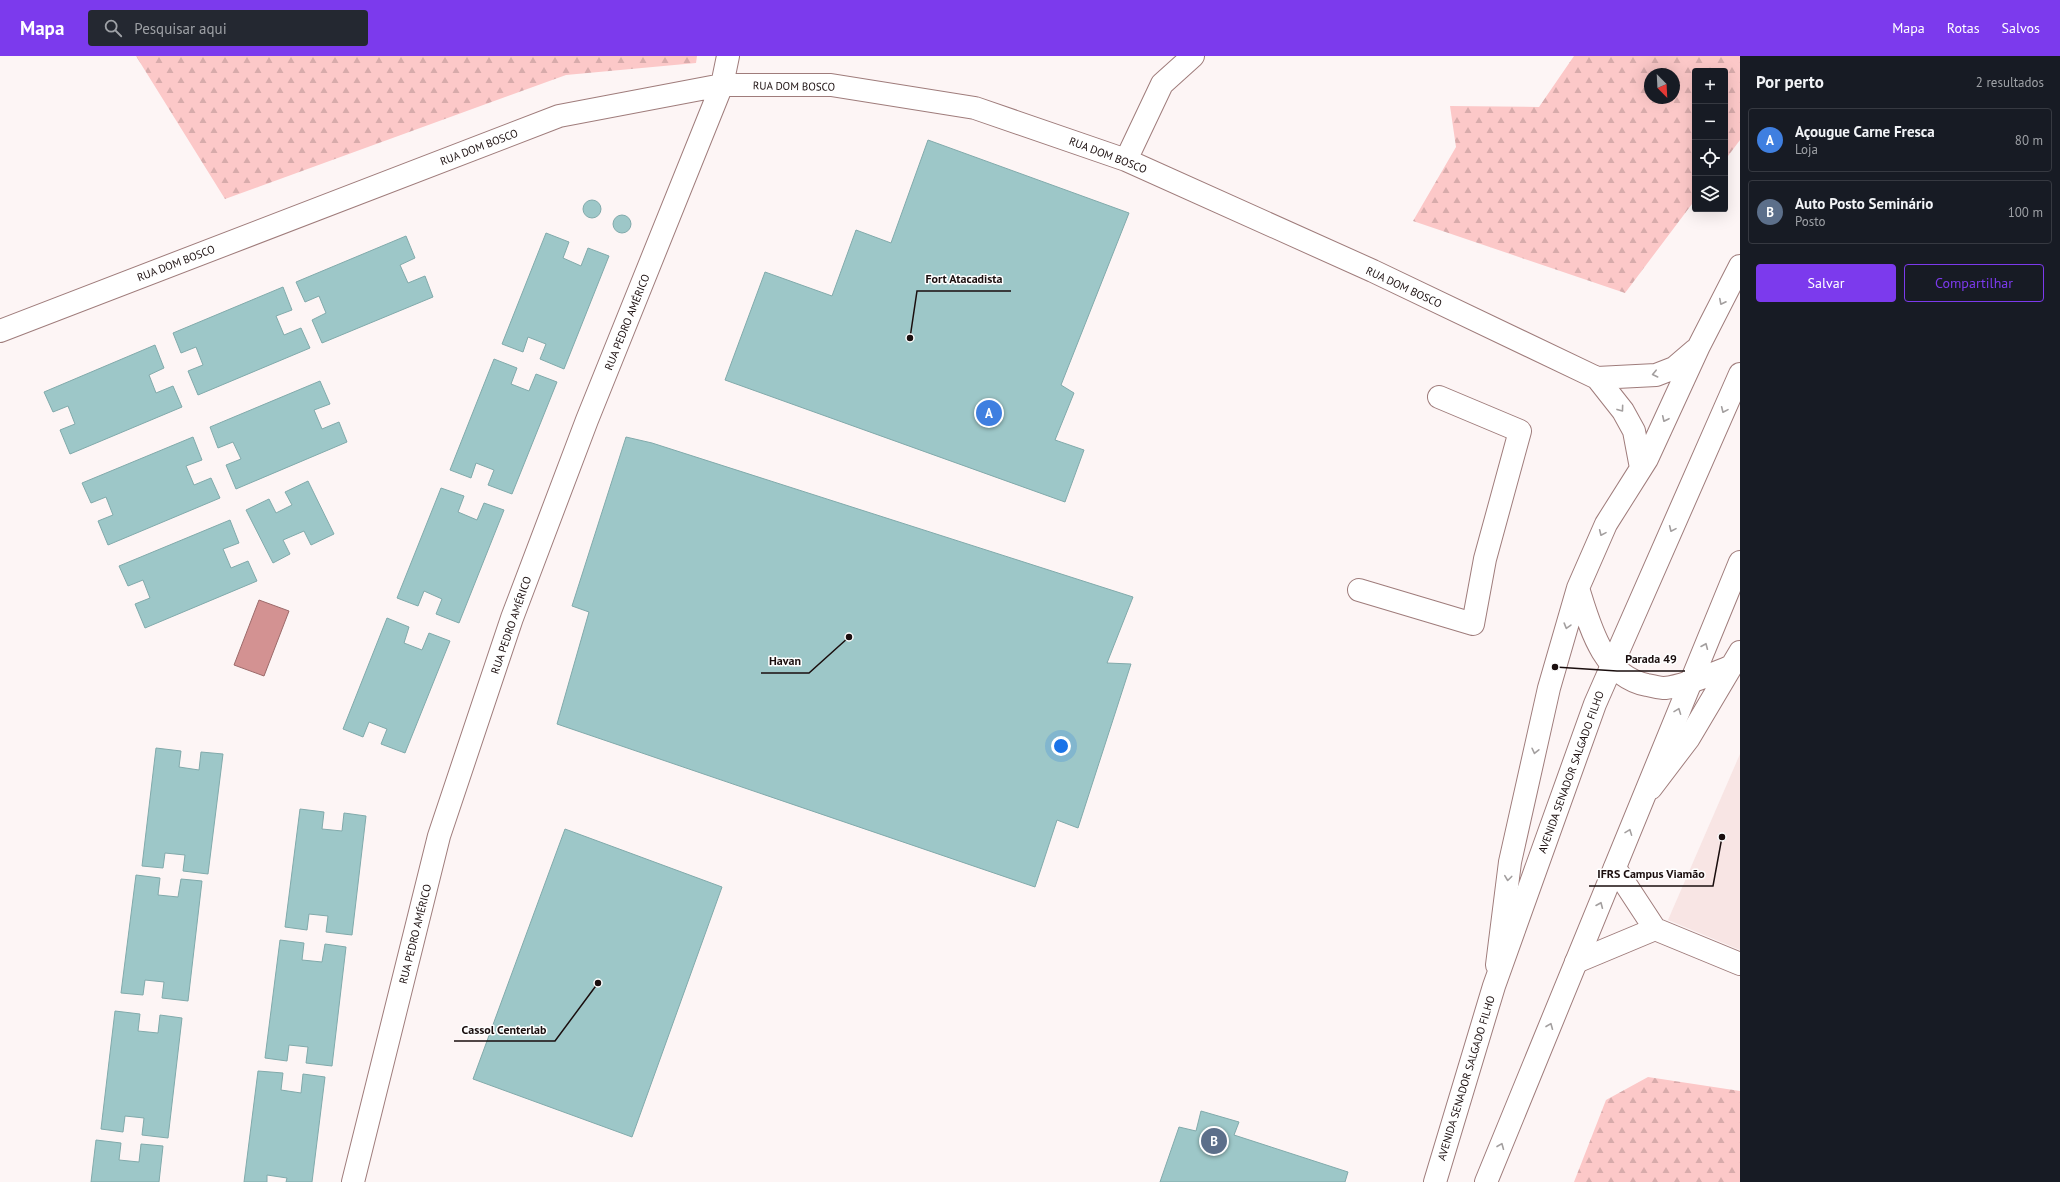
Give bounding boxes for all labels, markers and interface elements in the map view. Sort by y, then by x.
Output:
search box [88,10,368,46]
text: Mapa [20,16,64,40]
icon: search [102,17,124,39]
text: Pesquisar aqui [134,19,227,38]
text: Mapa [1892,19,1925,37]
text: Rotas [1947,19,1980,37]
text: Salvos [2002,19,2040,37]
north arrow [1644,68,1680,104]
map controls [1692,68,1728,212]
button: + [1692,68,1728,104]
text: Por perto [1756,71,1824,93]
text: 2 resultados [1976,74,2044,91]
street label: RUA DOM BOSCO [753,78,835,94]
button: − [1692,104,1728,140]
text: Açougue Carne Fresca [1795,122,1935,141]
street label: RUA DOM BOSCO [438,126,520,168]
text: A [1766,132,1774,149]
text: 80 m [2015,132,2043,149]
street label: RUA DOM BOSCO [1067,134,1149,176]
button: locate [1692,140,1728,176]
text: Loja [1795,141,1818,158]
button: layers [1692,176,1728,212]
text: Auto Posto Seminário [1795,194,1933,213]
text: B [1766,204,1774,221]
text: 100 m [2008,204,2043,221]
text: Posto [1795,213,1825,230]
street label: RUA DOM BOSCO [135,242,217,284]
street label: RUA DOM BOSCO [1364,263,1444,311]
button: Salvar [1756,264,1896,302]
button: Compartilhar [1904,264,2044,302]
callout: Fort Atacadista [917,267,1011,291]
text: Fort Atacadista [926,271,1003,286]
street label: RUA PEDRO AMÉRICO [601,272,653,372]
one-way arrow [1719,298,1726,305]
one-way arrow [1652,370,1658,378]
pin: A [976,398,1002,428]
one-way arrow [1616,404,1623,411]
one-way arrow [1721,405,1729,413]
one-way arrow [1662,415,1670,423]
one-way arrow [1669,524,1677,532]
one-way arrow [1599,528,1607,536]
street label: RUA PEDRO AMÉRICO [488,574,534,676]
one-way arrow [1563,622,1572,629]
one-way arrow [1700,642,1708,649]
callout: Parada 49 [1617,647,1685,671]
callout: Havan [761,649,809,673]
text: Parada 49 [1625,651,1677,666]
text: Havan [769,653,801,668]
street label: AVENIDA SENADOR SALGADO FILHO [1535,689,1607,855]
one-way arrow [1673,708,1681,715]
your location [1051,736,1071,756]
one-way arrow [1531,748,1539,755]
one-way arrow [1625,828,1633,835]
callout: IFRS Campus Viamão [1589,862,1713,886]
text: IFRS Campus Viamão [1597,866,1705,881]
one-way arrow [1503,875,1512,882]
street label: RUA PEDRO AMÉRICO [396,883,434,985]
one-way arrow [1595,902,1603,909]
street label: AVENIDA SENADOR SALGADO FILHO [1434,994,1498,1162]
callout: Cassol Centerlab [454,1017,555,1041]
text: Cassol Centerlab [462,1022,547,1037]
one-way arrow [1545,1022,1553,1030]
pin: B [1201,1126,1227,1156]
one-way arrow [1496,1142,1504,1149]

